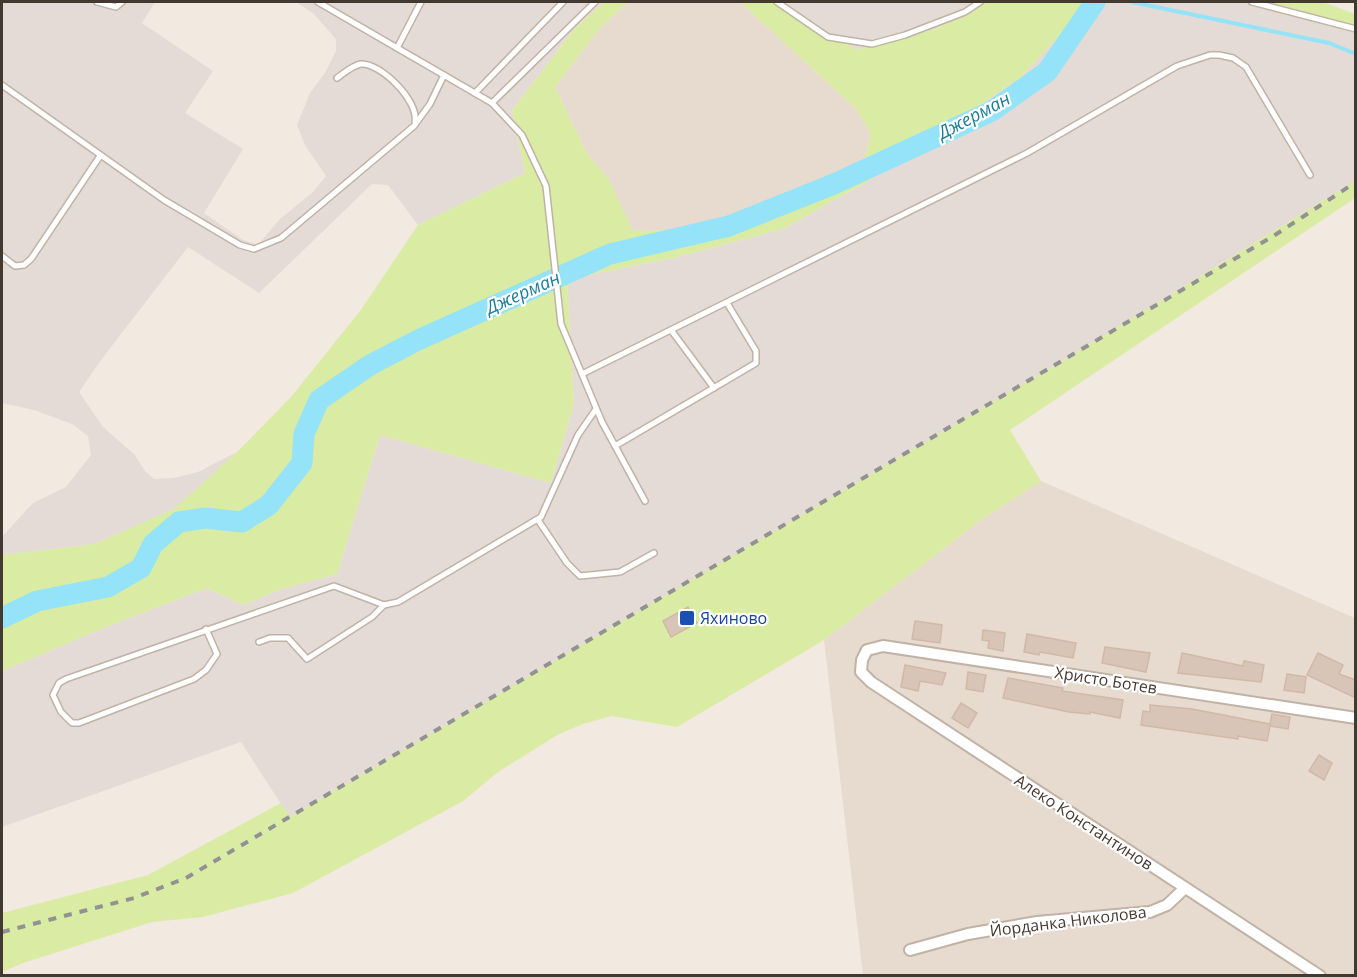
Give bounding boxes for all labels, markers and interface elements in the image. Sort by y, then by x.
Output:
water label: Джерман [931,86,1014,145]
water label: Джерман [480,265,564,320]
place label: Яхиново [700,607,767,629]
marker: Яхиново [678,609,696,627]
street label: Христо Ботев [1053,661,1159,699]
street label: Алеко Константинов [1011,769,1157,875]
street label: Йорданка Николова [988,900,1148,942]

